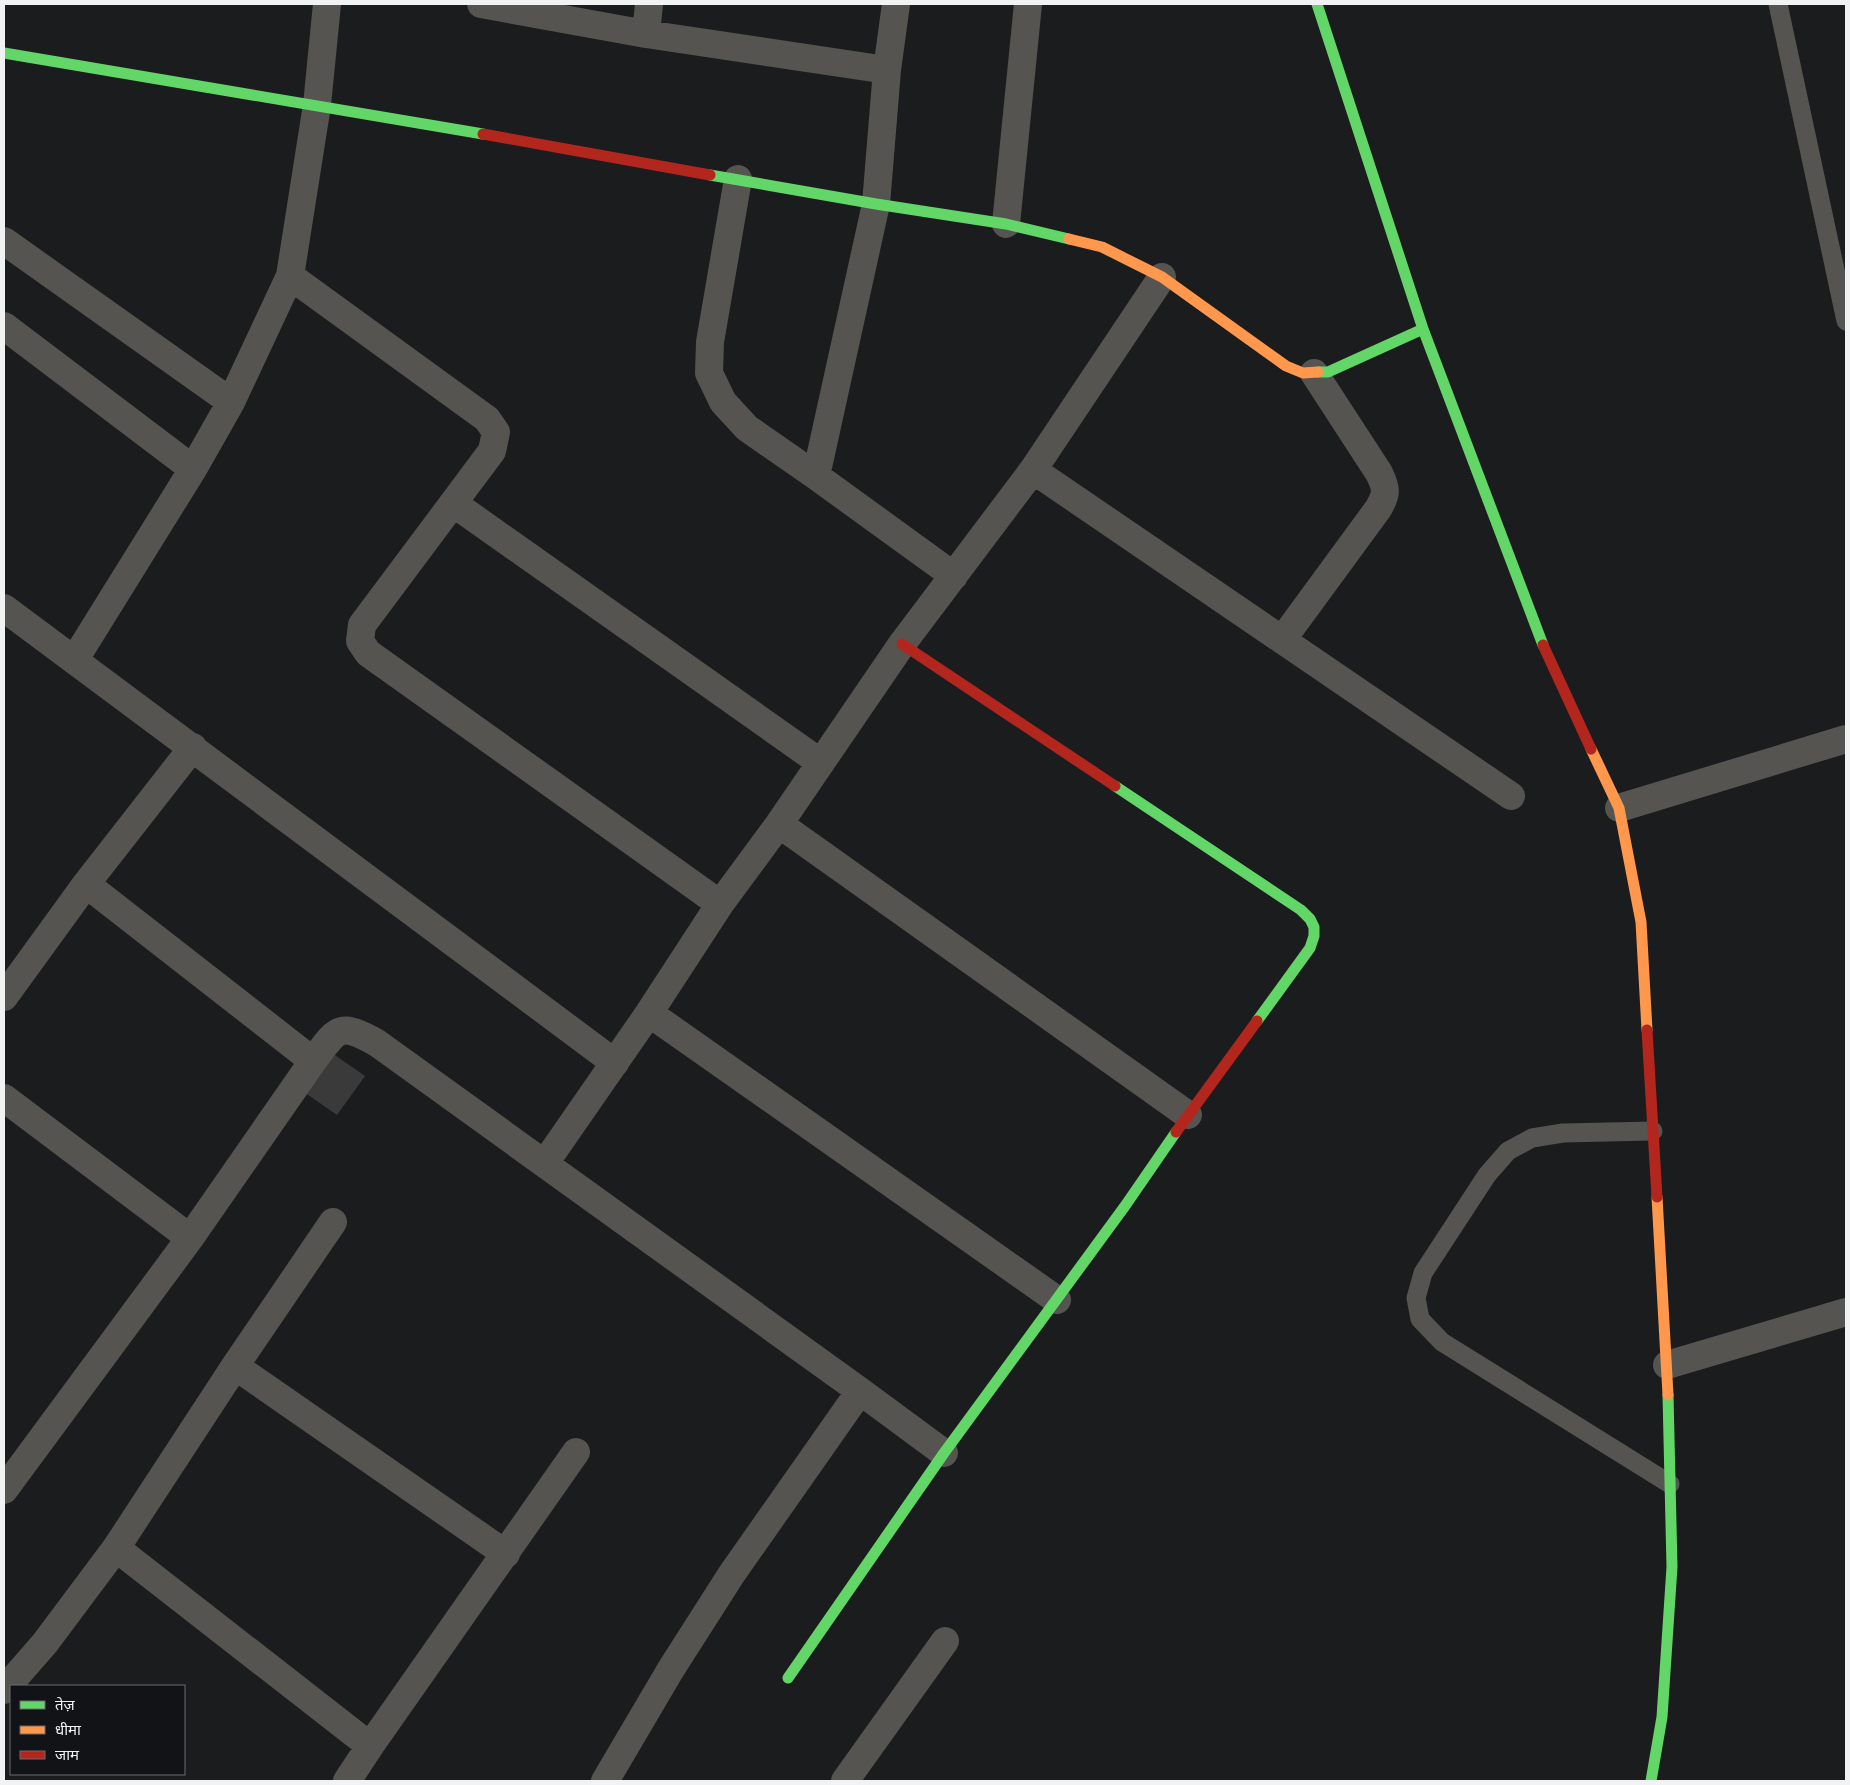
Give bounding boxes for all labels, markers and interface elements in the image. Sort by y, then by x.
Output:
legend [10,1685,185,1775]
text: तेज़ [55,1696,76,1714]
text: धीमा [55,1721,82,1739]
text: जाम [55,1746,80,1764]

